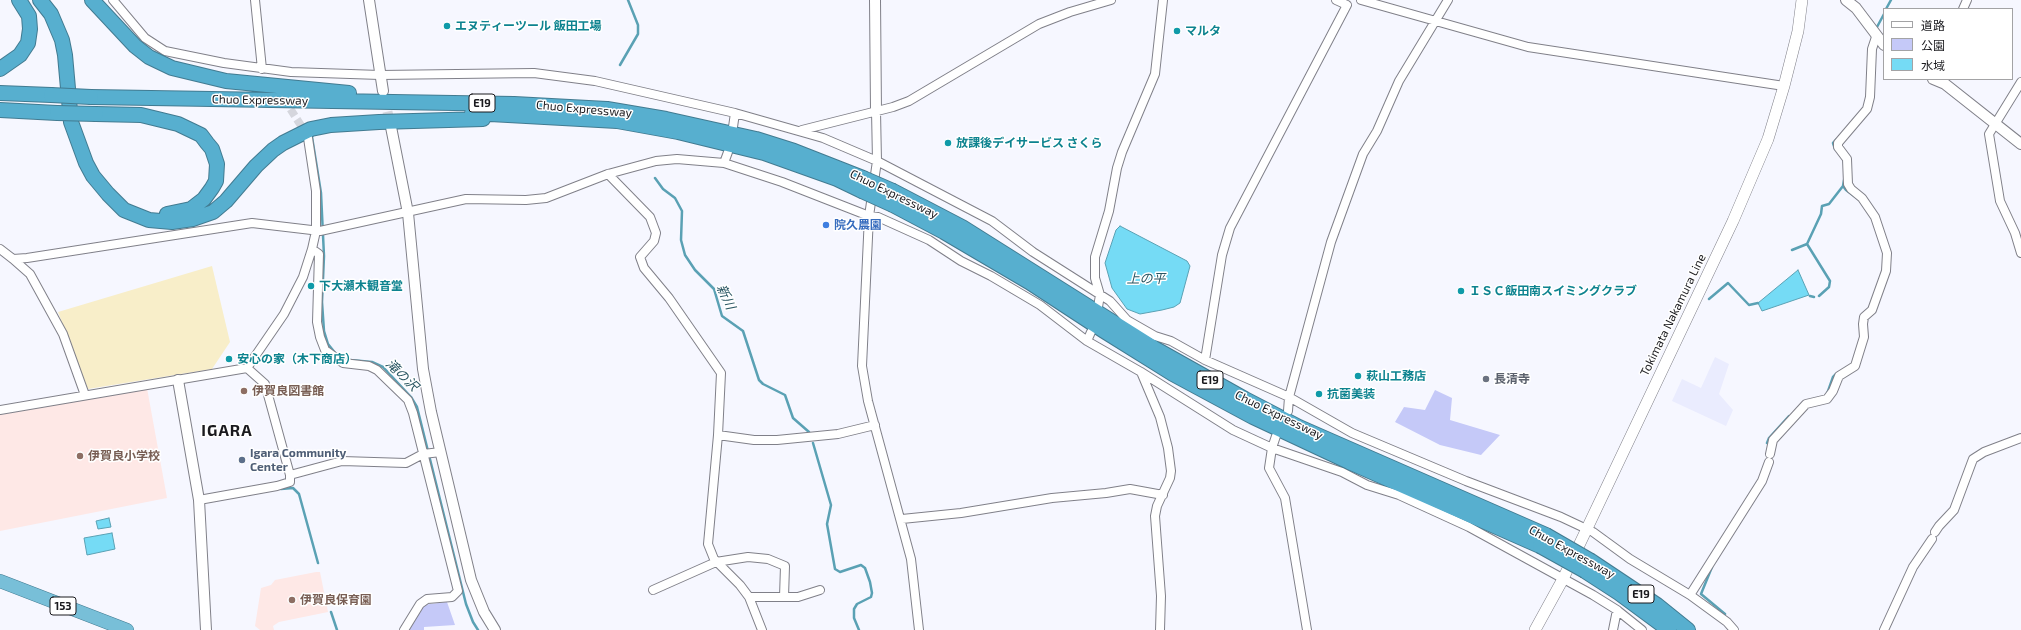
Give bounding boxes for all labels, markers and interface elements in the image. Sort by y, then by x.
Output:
legend [1883,8,2013,80]
text: 道路 [1921,18,1945,32]
place label: エヌティーツール 飯田工場 [455,19,602,33]
marker: エヌティーツール 飯田工場 [442,21,452,31]
place label: マルタ [1185,24,1221,38]
marker: マルタ [1172,26,1182,36]
text: 公園 [1921,38,1945,52]
text: 水域 [1921,58,1945,72]
street label: Chuo Expressway [212,92,308,108]
road number: E19 [469,94,495,112]
street label: Chuo Expressway [535,98,633,120]
place label: 放課後デイサービス さくら [956,136,1103,150]
marker: 放課後デイサービス さくら [943,138,953,148]
street label: Chuo Expressway [848,166,940,222]
place label: 院久農園 [834,218,882,232]
marker: 院久農園 [821,220,831,230]
street label: Tokimata Nakamura Line [1637,252,1709,378]
water label: 上の平 [1127,271,1165,287]
place label: 下大瀬木観音堂 [319,279,403,293]
marker: 下大瀬木観音堂 [306,281,316,291]
water label: 新川 [713,282,739,312]
place label: ＩＳＣ飯田南スイミングクラブ [1469,284,1637,298]
marker: ＩＳＣ飯田南スイミングクラブ [1456,286,1466,296]
place label: 安心の家（木下商店） [237,352,357,366]
marker: 安心の家（木下商店） [224,354,234,364]
water label: 滝の沢 [383,356,421,394]
place label: 萩山工務店 [1366,369,1426,383]
road number: E19 [1197,371,1223,389]
marker: 萩山工務店 [1353,371,1363,381]
place label: 長清寺 [1494,372,1530,386]
marker: 長清寺 [1481,374,1491,384]
place label: 伊賀良図書館 [252,384,324,398]
marker: 伊賀良図書館 [239,386,249,396]
street label: Chuo Expressway [1233,387,1325,443]
place label: 抗菌美装 [1327,387,1375,401]
marker: 抗菌美装 [1314,389,1324,399]
district label: IGARA [201,421,253,441]
place label: Igara Community Center [250,446,346,474]
place label: 伊賀良小学校 [88,449,160,463]
marker: 伊賀良小学校 [75,451,85,461]
marker: Igara Community Center [237,455,247,465]
street label: Chuo Expressway [1526,522,1618,582]
road number: E19 [1628,585,1654,603]
place label: 伊賀良保育園 [300,593,372,607]
marker: 伊賀良保育園 [287,595,297,605]
road number: 153 [50,597,76,615]

